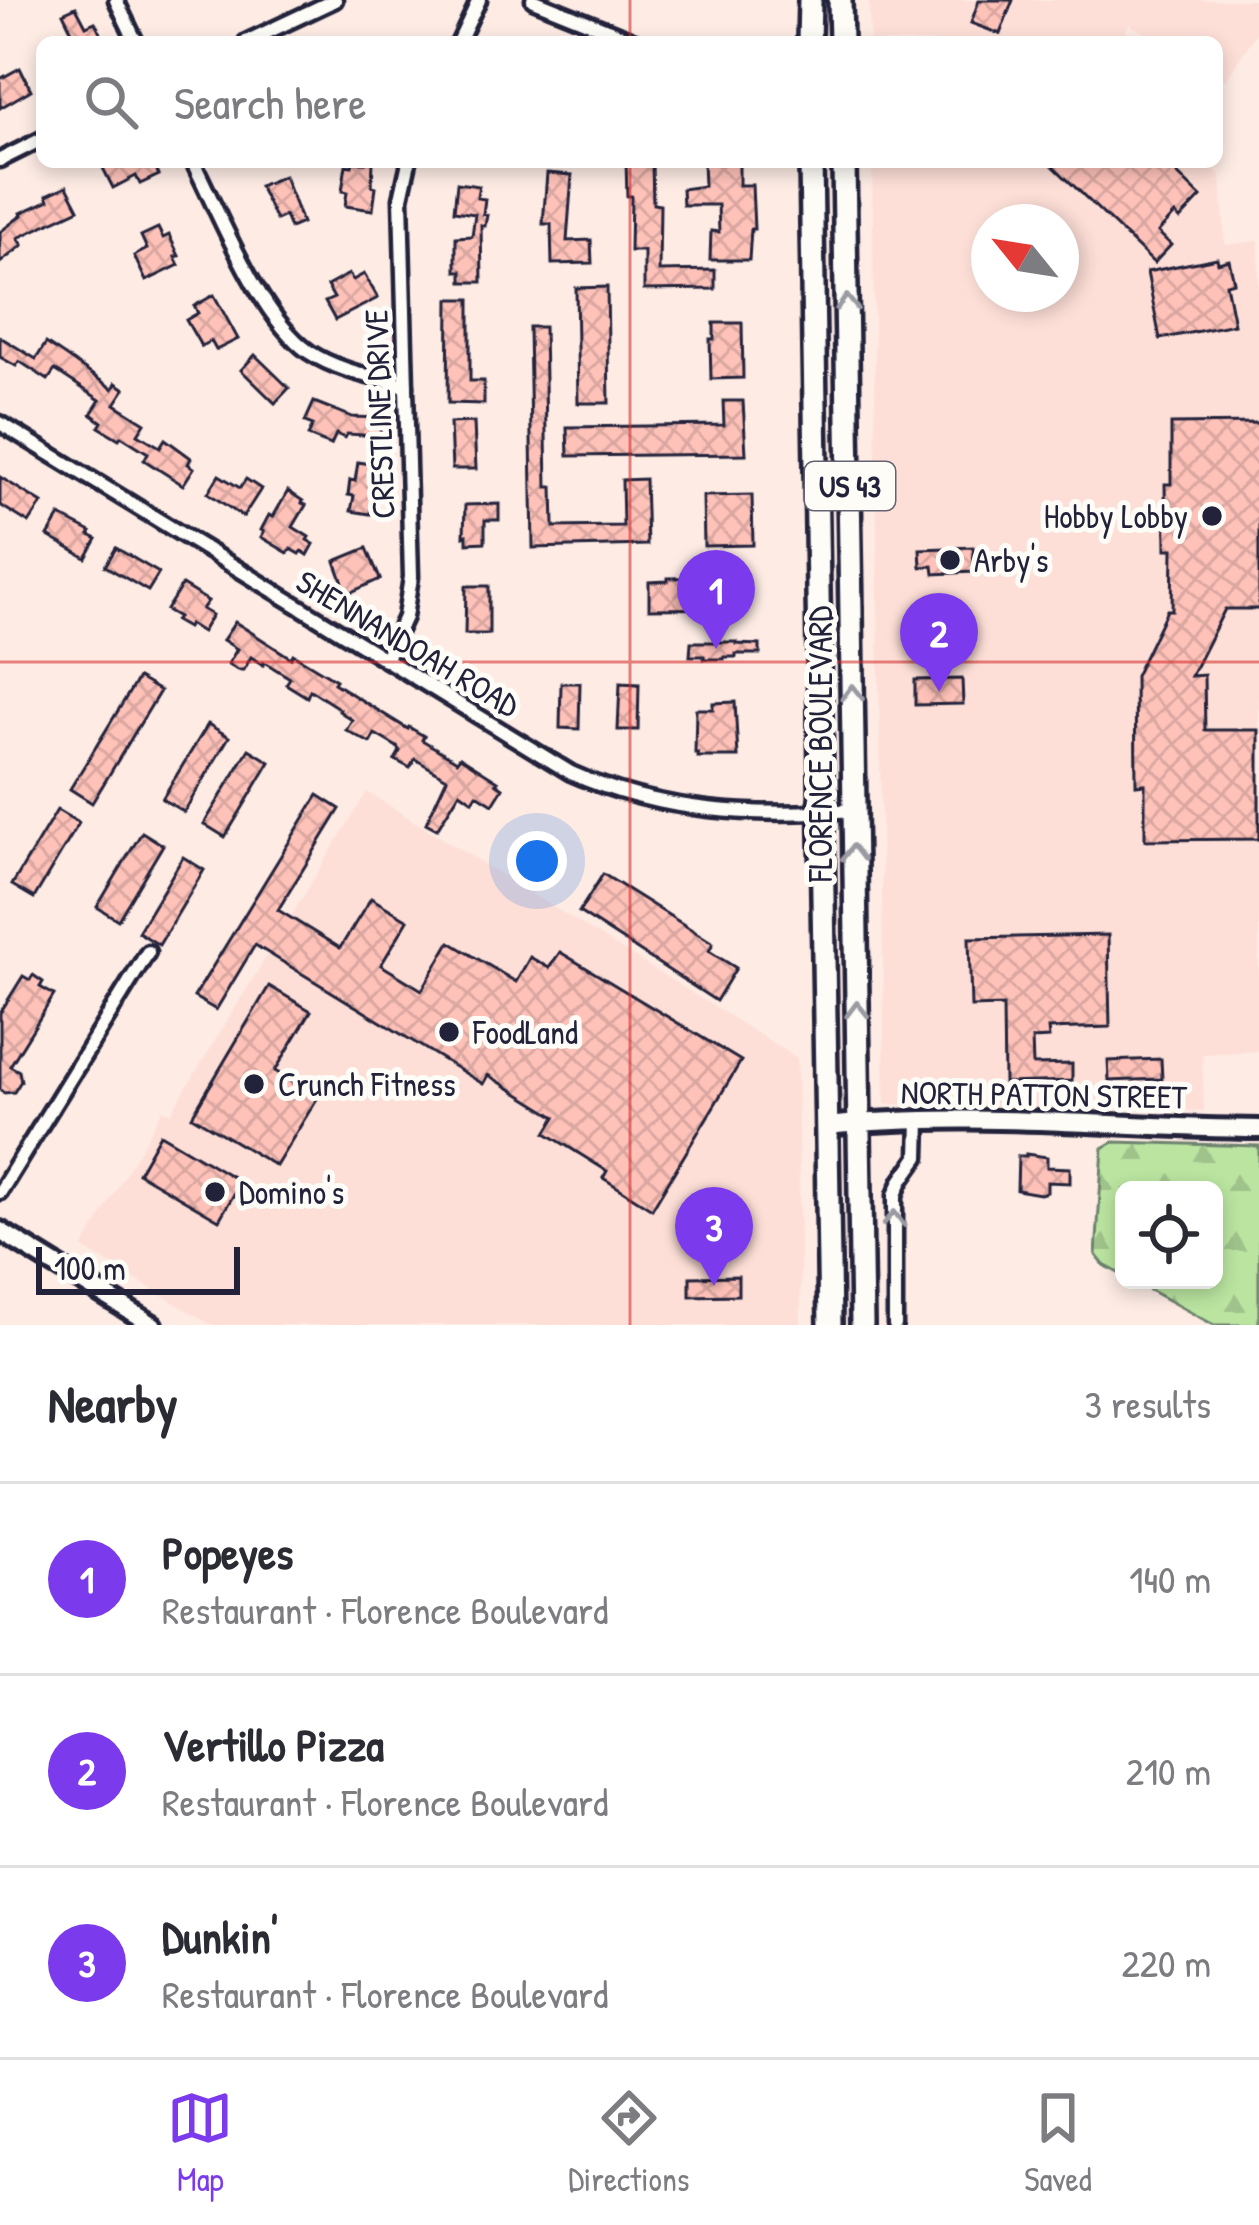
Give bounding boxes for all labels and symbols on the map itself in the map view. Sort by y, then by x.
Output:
north arrow [971,204,1079,312]
one-way arrow [835,293,861,312]
street label: CRESTLINE DRIVE [353,308,405,519]
road number: US 43 [805,462,895,510]
place label: Hobby Lobby [1044,494,1188,539]
marker: Hobby Lobby [1199,503,1225,529]
place label: Arby's [974,538,1048,583]
marker: Arby's [937,547,963,573]
pin: 1 [677,550,755,649]
street label: SHENNANDOAH ROAD [289,559,528,727]
pin: 2 [900,593,978,692]
street label: FLORENCE BOULEVARD [798,606,842,883]
one-way arrow [839,683,865,701]
your location [507,831,567,891]
one-way arrow [840,843,866,861]
one-way arrow [844,1000,870,1019]
place label: FoodLand [472,1010,578,1054]
marker: FoodLand [436,1019,462,1045]
place label: Crunch Fitness [278,1062,456,1106]
street label: NORTH PATTON STREET [901,1070,1188,1119]
marker: Crunch Fitness [241,1071,267,1097]
place label: Domino's [239,1170,344,1214]
marker: Domino's [202,1179,228,1205]
pin: 3 [675,1187,753,1286]
one-way arrow [881,1209,907,1228]
scale bar [36,1241,240,1294]

